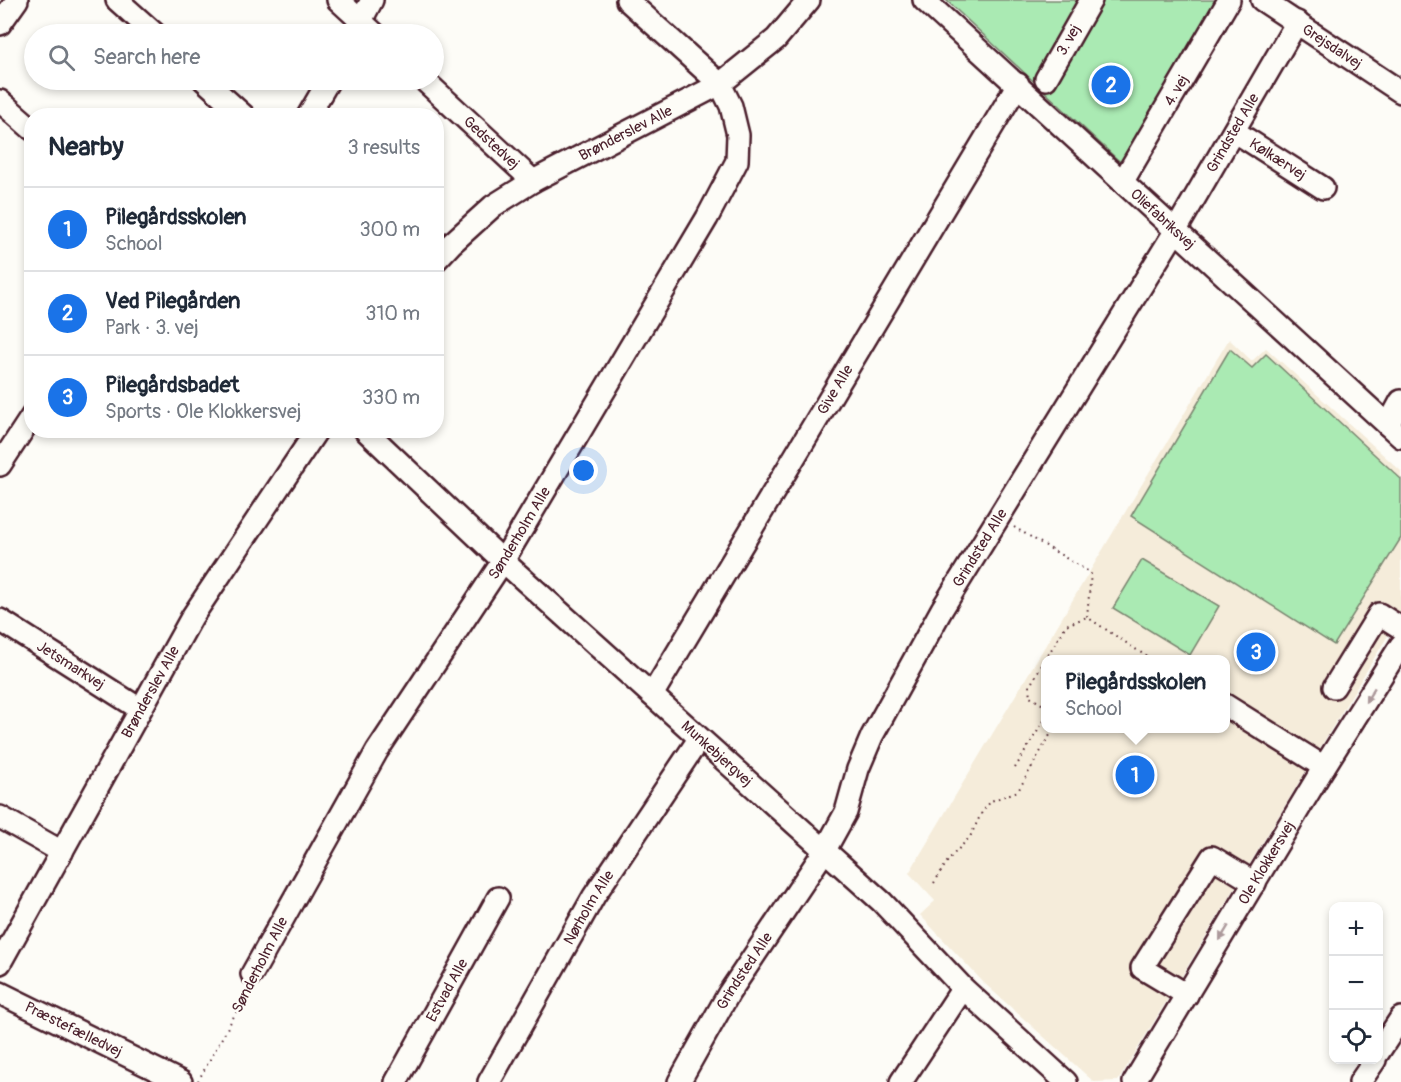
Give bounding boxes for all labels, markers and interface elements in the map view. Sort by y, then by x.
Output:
street label: Grejsdalvej [1298,20,1366,73]
street label: 3. vej [1052,21,1085,59]
search box [24,24,444,90]
icon: search [45,41,78,74]
text: Search here [93,43,200,71]
pin: 2 [1092,62,1130,107]
street label: 4. vej [1160,71,1193,109]
street label: Grindsted Alle [1202,89,1263,176]
street label: Brønderslev Alle [576,101,676,165]
street label: Gedstedvej [459,112,524,173]
text: Nearby [48,131,124,163]
street label: Kølkærvej [1246,134,1310,184]
text: 3 results [348,135,420,160]
street label: Oliefabriksvej [1126,184,1199,253]
text: Pilegårdsskolen [105,203,247,231]
text: 1 [64,217,71,242]
text: 300 m [359,217,420,242]
text: School [105,231,162,256]
text: Ved Pilegården [105,287,240,315]
text: 2 [62,301,73,326]
text: 310 m [365,301,420,326]
text: Park · 3. vej [105,315,199,340]
street label: Give Alle [813,361,857,418]
text: Pilegårdsbadet [105,371,239,399]
text: 3 [62,385,73,410]
text: 330 m [362,385,420,410]
text: Sports · Ole Klokkersvej [105,399,301,424]
your location [569,456,598,485]
street label: Sønderholm Alle [484,483,555,583]
street label: Grindsted Alle [948,505,1011,591]
pin: 3 [1236,630,1276,674]
street label: Jetsmarkvej [33,636,108,694]
street label: Brønderslev Alle [117,642,184,741]
popup [1041,655,1230,733]
text: Pilegårdsskolen [1065,668,1206,696]
one-way arrow [1364,686,1375,703]
text: School [1065,696,1122,721]
street label: Munkebjergvej [677,717,756,790]
pin: 1 [1116,752,1154,798]
street label: Ole Klokkersvej [1234,818,1299,908]
street label: Nørholm Alle [559,866,618,948]
map controls [1329,902,1383,1064]
button: + [1329,902,1383,956]
street label: Sønderholm Alle [228,913,293,1016]
one-way arrow [1219,925,1230,941]
street label: Grindsted Alle [712,928,777,1013]
street label: Estvad Alle [422,955,472,1025]
button: − [1329,956,1383,1010]
street label: Præstefælledvej [22,997,126,1061]
button: locate [1329,1010,1383,1064]

